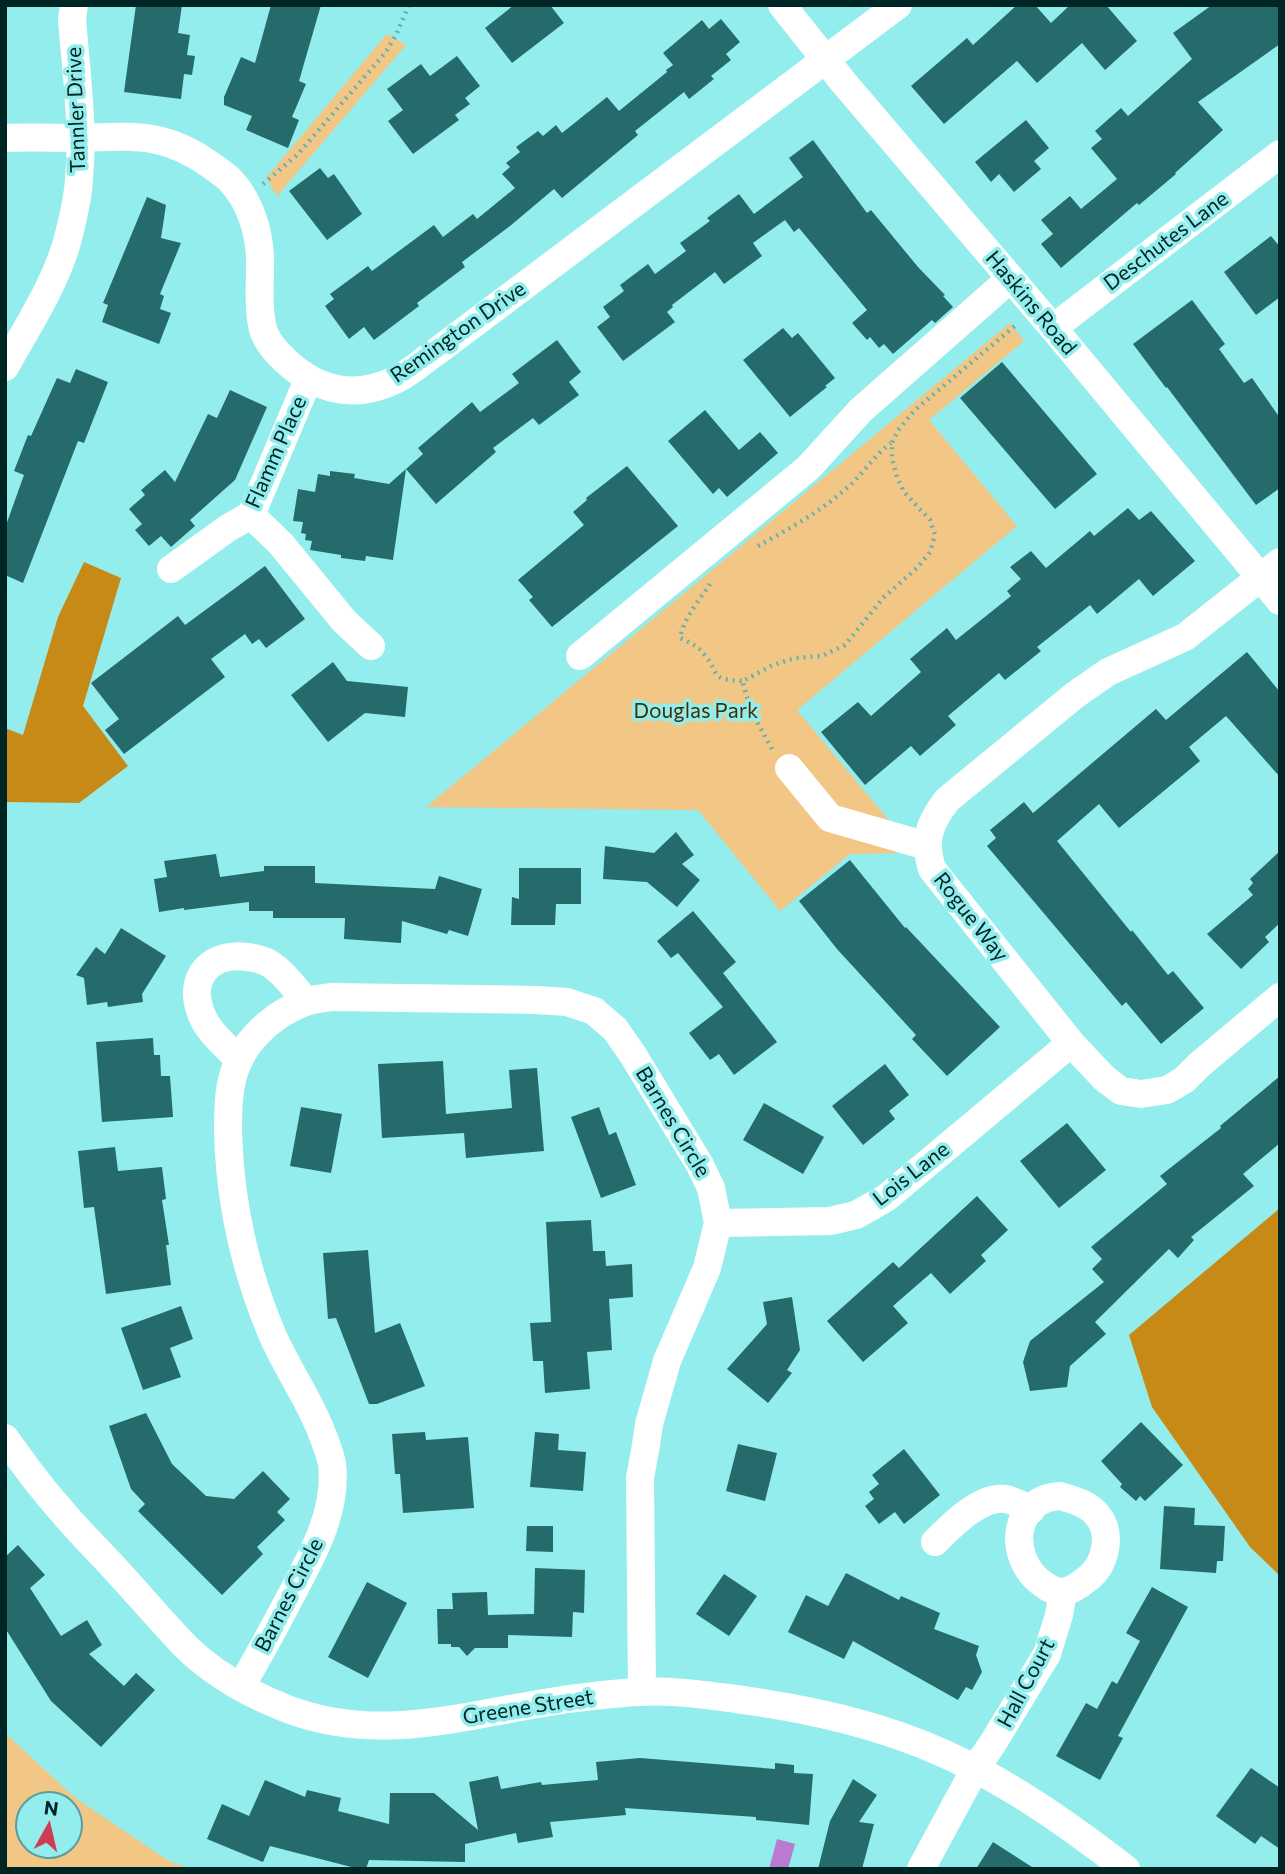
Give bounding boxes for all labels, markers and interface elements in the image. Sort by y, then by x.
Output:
street label: Tannler Drive [60,47,89,174]
street label: Deschutes Lane [1098,185,1232,295]
street label: Haskins Road [982,245,1083,359]
street label: Remington Drive [385,275,530,387]
street label: Flamm Place [239,392,310,511]
park label: Douglas Park [634,697,758,722]
street label: Rogue Way [930,867,1015,966]
street label: Barnes Circle [632,1062,717,1181]
street label: Lois Lane [867,1135,953,1210]
street label: Barnes Circle [248,1533,327,1655]
street label: Hall Court [991,1634,1059,1731]
street label: Greene Street [461,1683,595,1728]
north arrow [14,1790,84,1860]
text: N [43,1795,60,1820]

